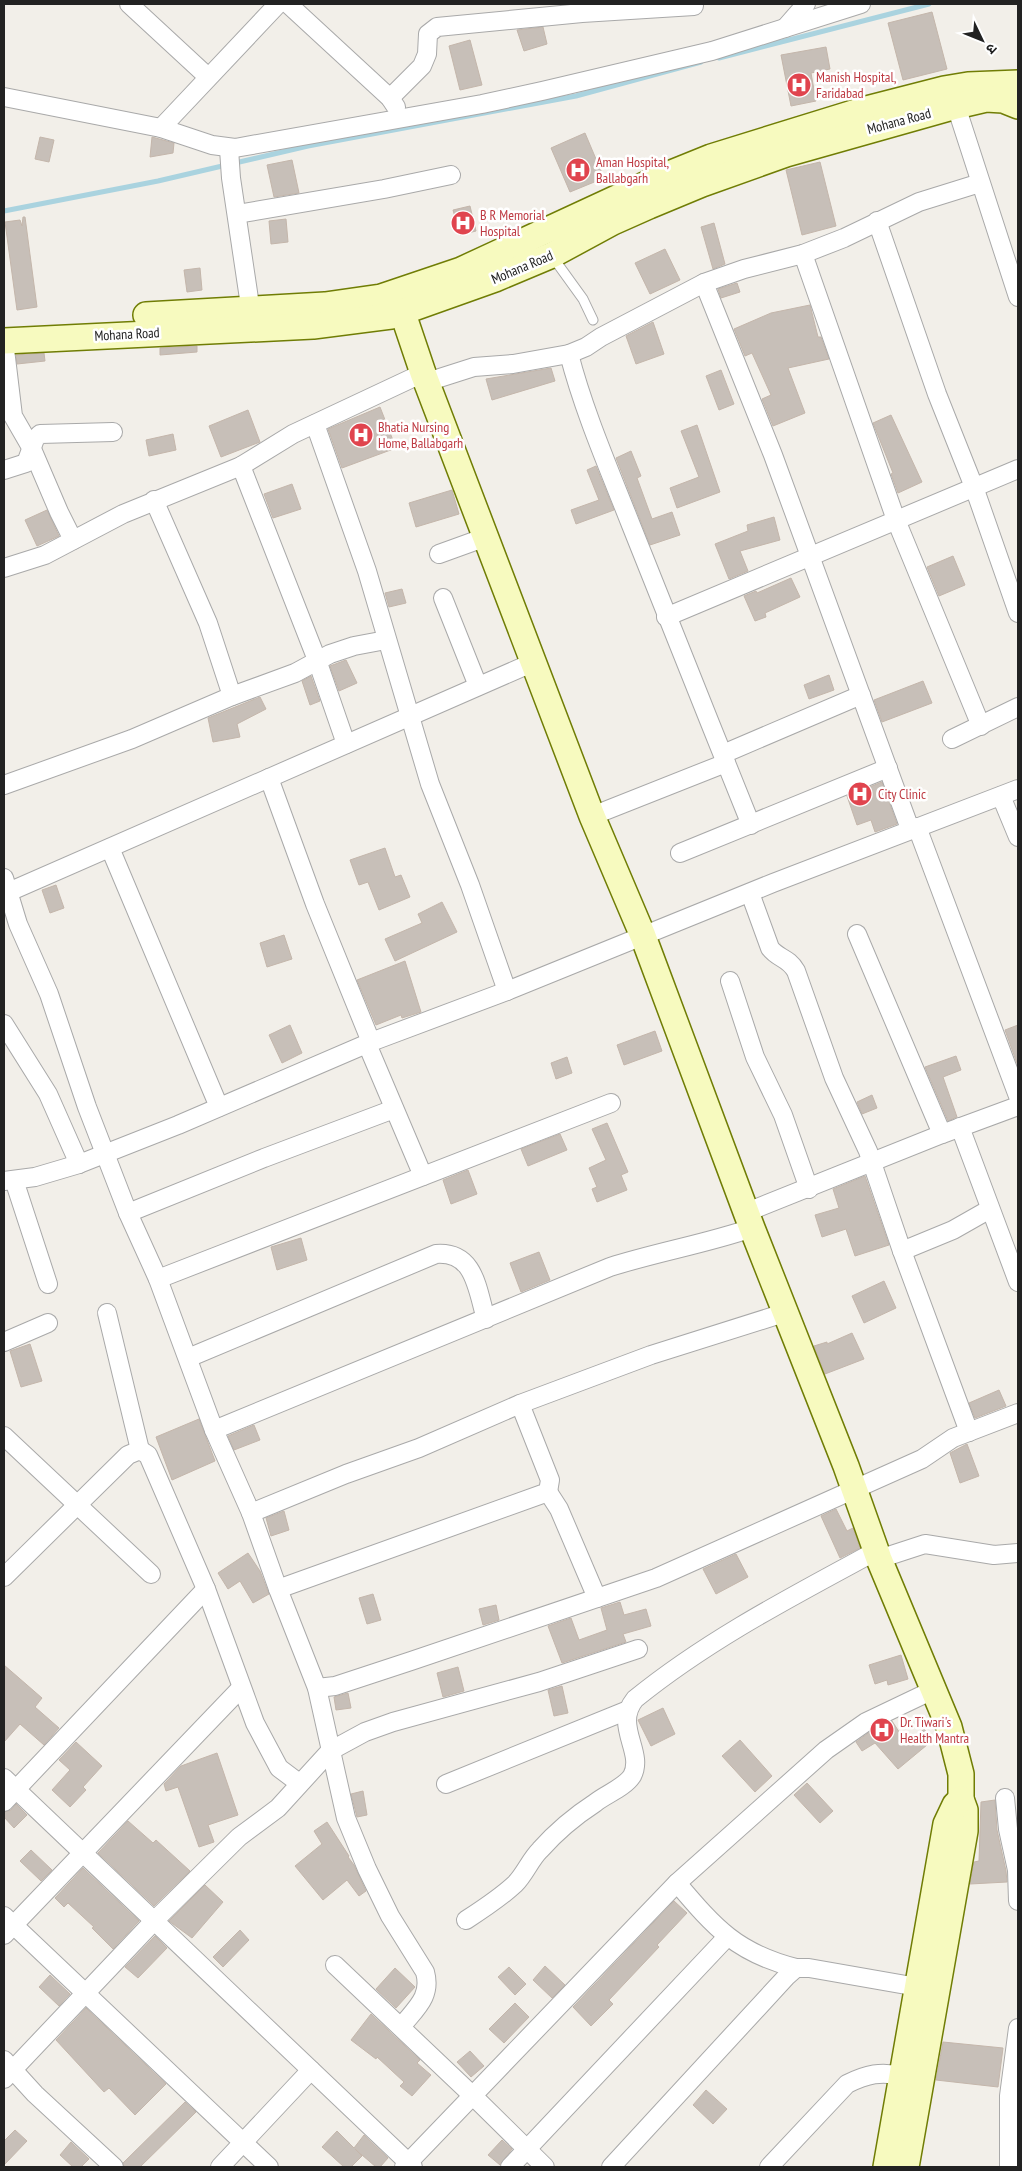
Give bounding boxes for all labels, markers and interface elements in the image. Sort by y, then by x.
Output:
north arrow [957,15,1007,65]
text: उ [982,40,1001,59]
place label: Manish Hospital, Faridabad [816,68,897,102]
hospital icon: Manish Hospital, Faridabad [786,72,812,98]
street label: Mohana Road [865,104,933,138]
place label: Aman Hospital, Ballabgarh [596,153,670,187]
hospital icon: Aman Hospital, Ballabgarh [565,157,591,183]
place label: B R Memorial Hospital [480,206,546,240]
hospital icon: B R Memorial Hospital [450,210,476,236]
street label: Mohana Road [488,246,556,288]
street label: Mohana Road [94,323,160,345]
place label: Bhatia Nursing Home, Ballabgarh [378,418,463,452]
hospital icon: Bhatia Nursing Home, Ballabgarh [348,422,374,448]
hospital icon: City Clinic [847,781,873,807]
place label: City Clinic [878,785,926,803]
place label: Dr. Tiwari's Health Mantra [900,1713,969,1747]
hospital icon: Dr. Tiwari's Health Mantra [869,1717,895,1743]

